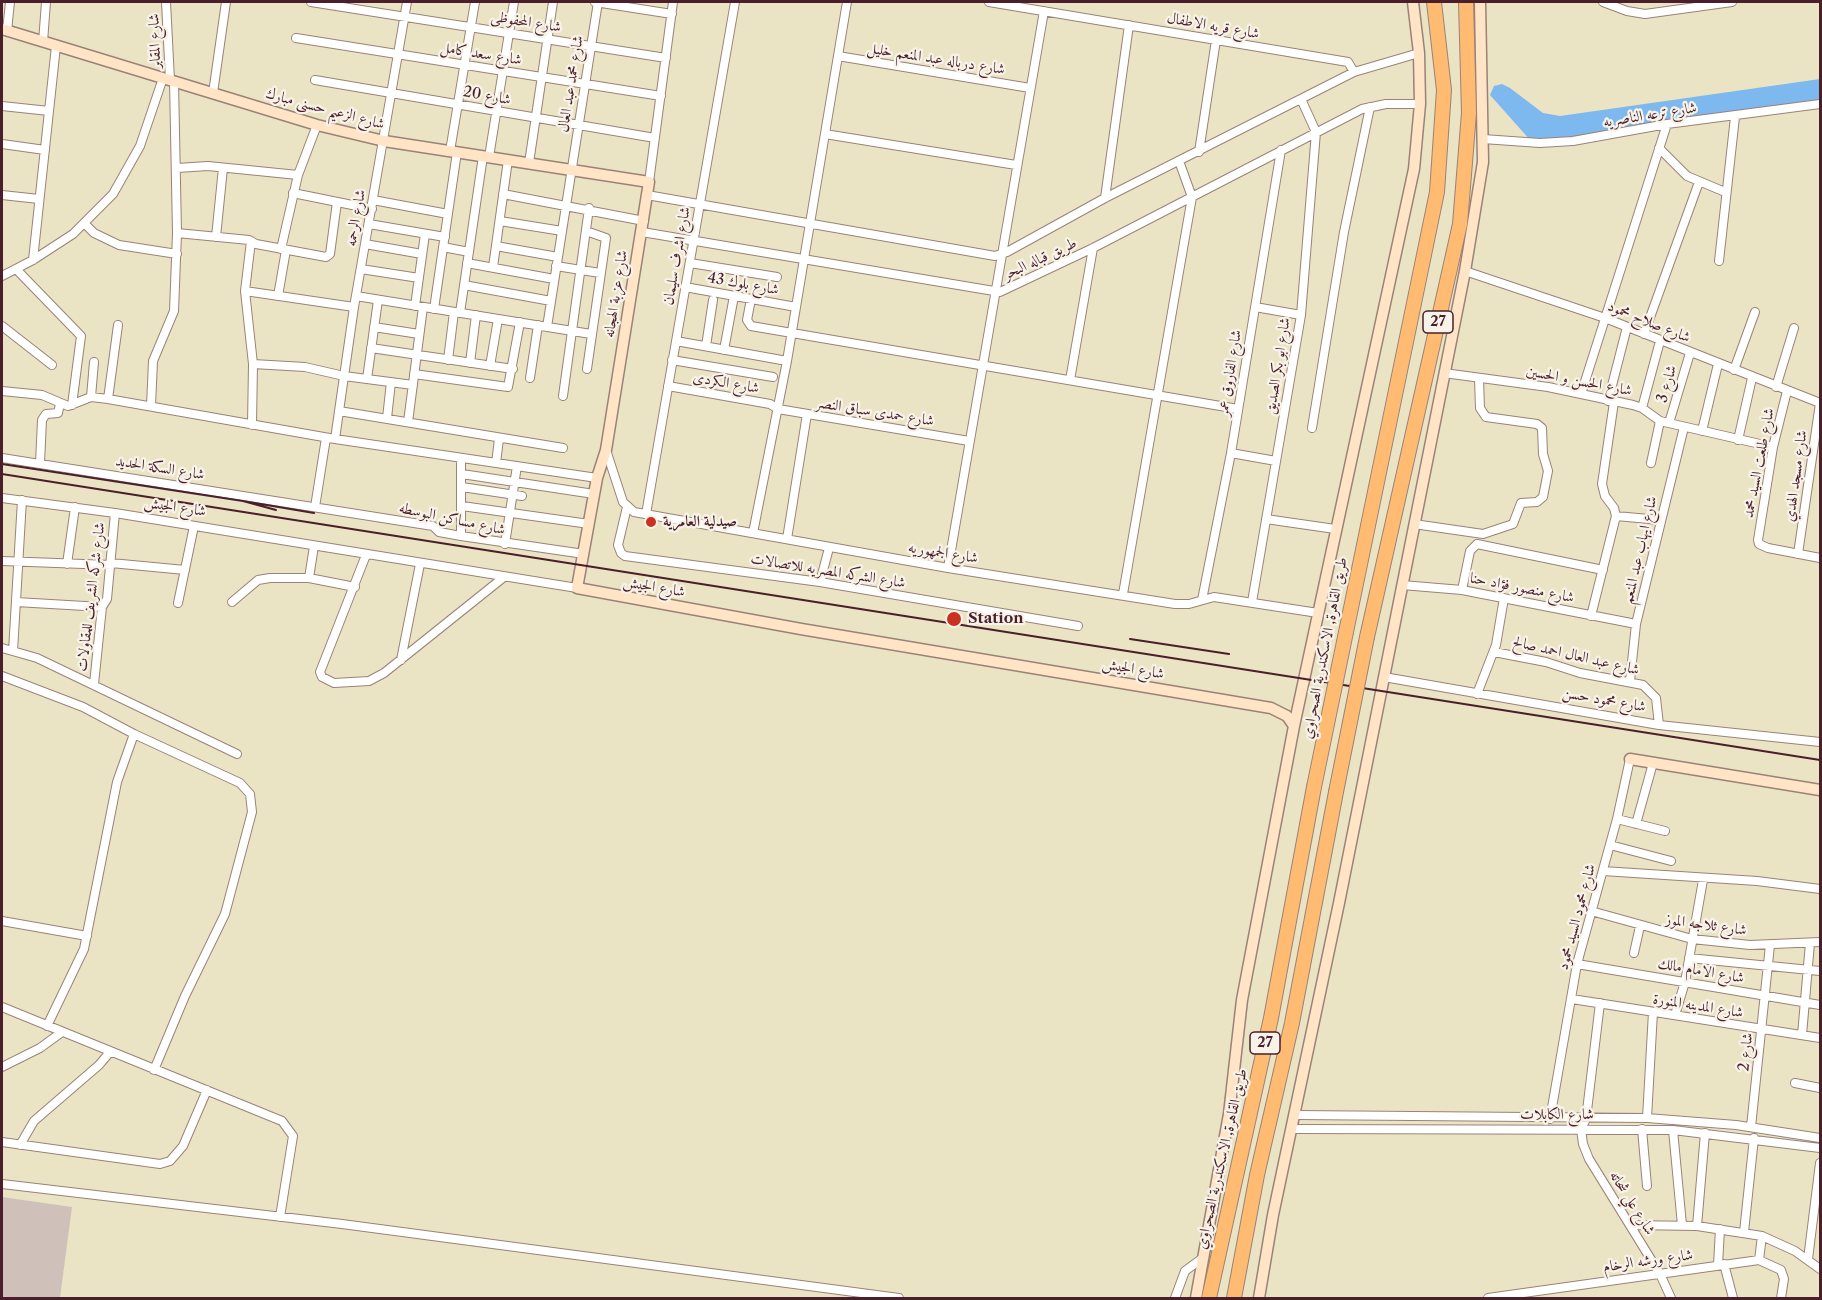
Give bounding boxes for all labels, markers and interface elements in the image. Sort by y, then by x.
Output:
street label: شارع المحفوظى [490,8,562,36]
street label: شارع قريه الاطفال [1165,9,1261,43]
street label: شارع المقابر [145,13,165,69]
street label: شارع محمد عبد العال [554,34,588,134]
street label: شارع سعد كامل [439,39,523,69]
street label: شارع درباله عبد المنعم خليل [866,39,1006,79]
street label: شارع 20 [462,83,512,109]
street label: شارع الزعيم حسنى مبارك [264,84,386,134]
street label: شارع ترعه الناصريه [1602,99,1698,131]
street label: شارع الرحمه [342,188,370,248]
street label: شارع اشرف سليمان [659,205,695,307]
street label: طريق قباله البحر [1000,234,1080,284]
street label: شارع عزبة الهجانه [600,249,632,339]
street label: شارع بلوك 43 [706,269,780,299]
street label: شارع صلاح محمود [1605,297,1693,347]
road number: 27 [1423,311,1453,333]
street label: شارع ابو بكر الصديق [1261,316,1295,416]
street label: شارع الفاروق عمر [1214,329,1246,417]
street label: شارع الحسن و الحسين [1525,362,1633,400]
street label: شارع 3 [1653,363,1681,405]
street label: شارع الكردى [692,368,760,398]
street label: شارع حمدى سباق النصر [815,394,935,430]
street label: شارع طلعت السيد محمد [1740,407,1778,519]
street label: شارع مسجد الهدي [1781,429,1811,523]
street label: شارع السكة الحديد [114,452,206,484]
street label: شارع الجيش [143,493,207,521]
street label: شارع ايهاب عبد المنعم [1619,494,1661,606]
street label: شارع مساكن البوسطه [397,499,507,539]
place label: صيدلية العامرية [663,513,737,531]
marker: صيدلية العامرية [644,515,658,529]
street label: شارع شركه الشريف للمقاولات [73,521,109,673]
street label: شارع الجمهوريه [907,539,979,567]
street label: شارع الشركه المصريه للاتصالات [749,550,907,592]
street label: طريق القاهرة, الاسكندرية الصحراوي [1299,556,1351,740]
street label: شارع منصور فؤاد حنا [1468,569,1576,607]
street label: شارع الجيش [622,573,686,601]
marker: Station [945,610,963,628]
place label: Station [968,610,1024,628]
street label: شارع عبد العال احمد صالح [1511,633,1641,679]
street label: شارع الجيش [1101,655,1165,683]
street label: شارع محمود حسن [1561,684,1647,716]
street label: شارع محمود السيد محمود [1554,862,1600,972]
street label: شارع ثلاجه الموز [1664,910,1748,940]
street label: شارع الامام مالك [1656,955,1746,987]
street label: شارع المدينه المنورة [1652,990,1744,1022]
road number: 27 [1250,1032,1280,1054]
street label: شارع 2 [1735,1032,1757,1072]
street label: طريق القاهرة, الاسكندرية الصحراوي [1192,1067,1252,1251]
street label: شارع الكابلات [1520,1106,1594,1124]
street label: شارع علي شحاته [1605,1168,1659,1238]
street label: شارع ورشه الرخام [1602,1246,1694,1276]

